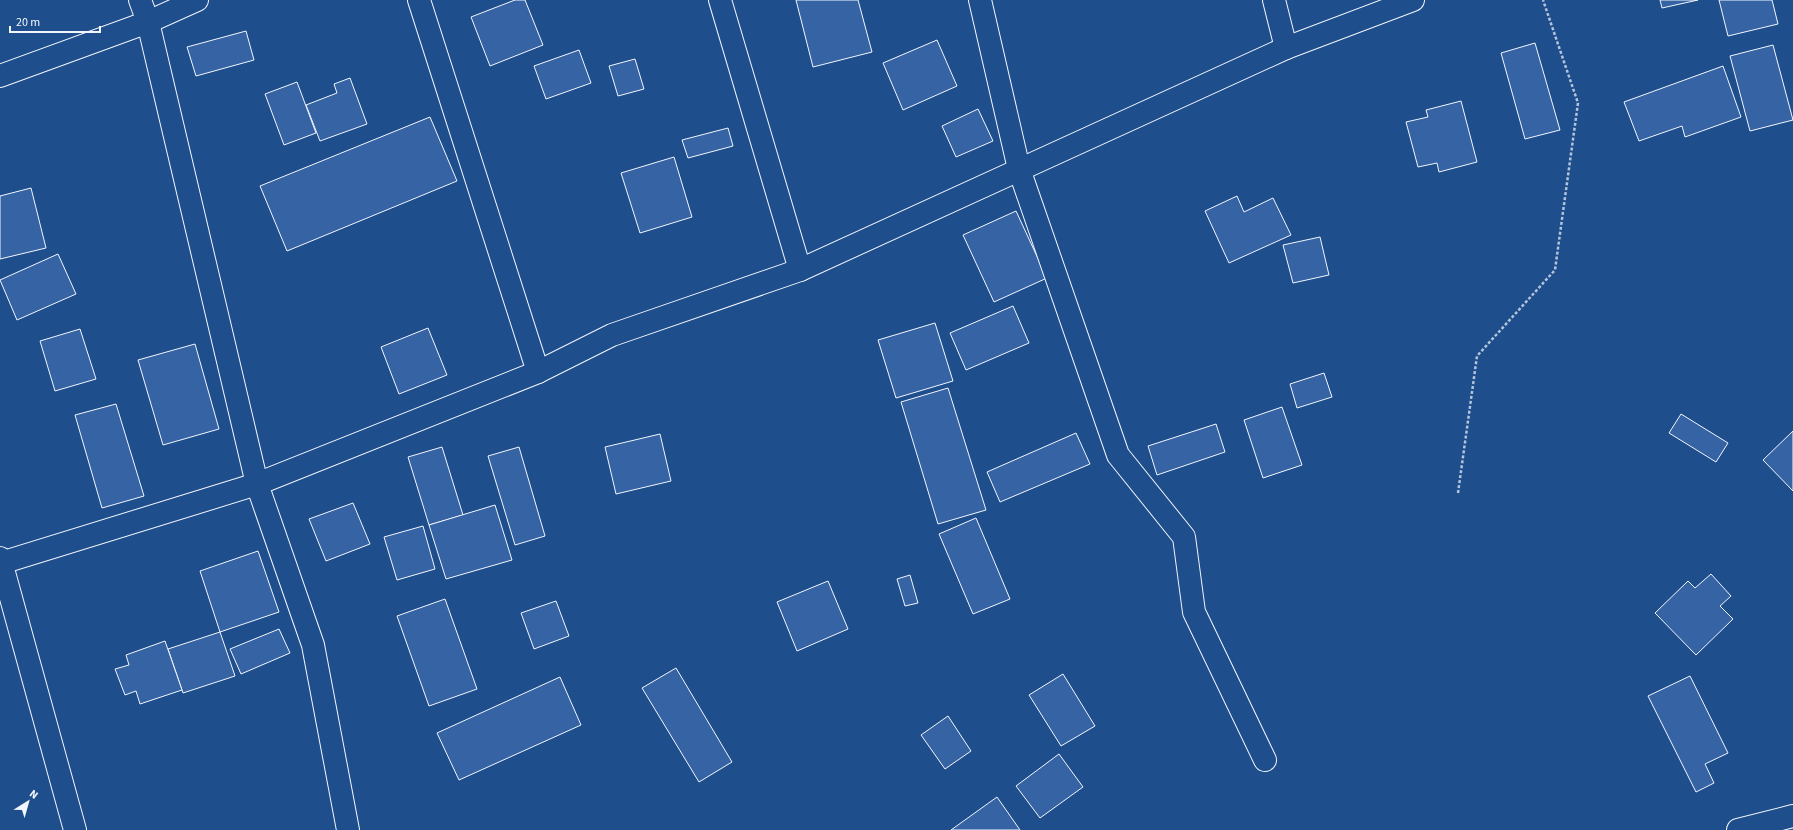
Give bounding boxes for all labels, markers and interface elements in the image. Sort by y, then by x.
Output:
scale bar [10,8,100,34]
text: 20 m [16,14,40,31]
north arrow [8,782,48,822]
text: N [26,786,41,803]

